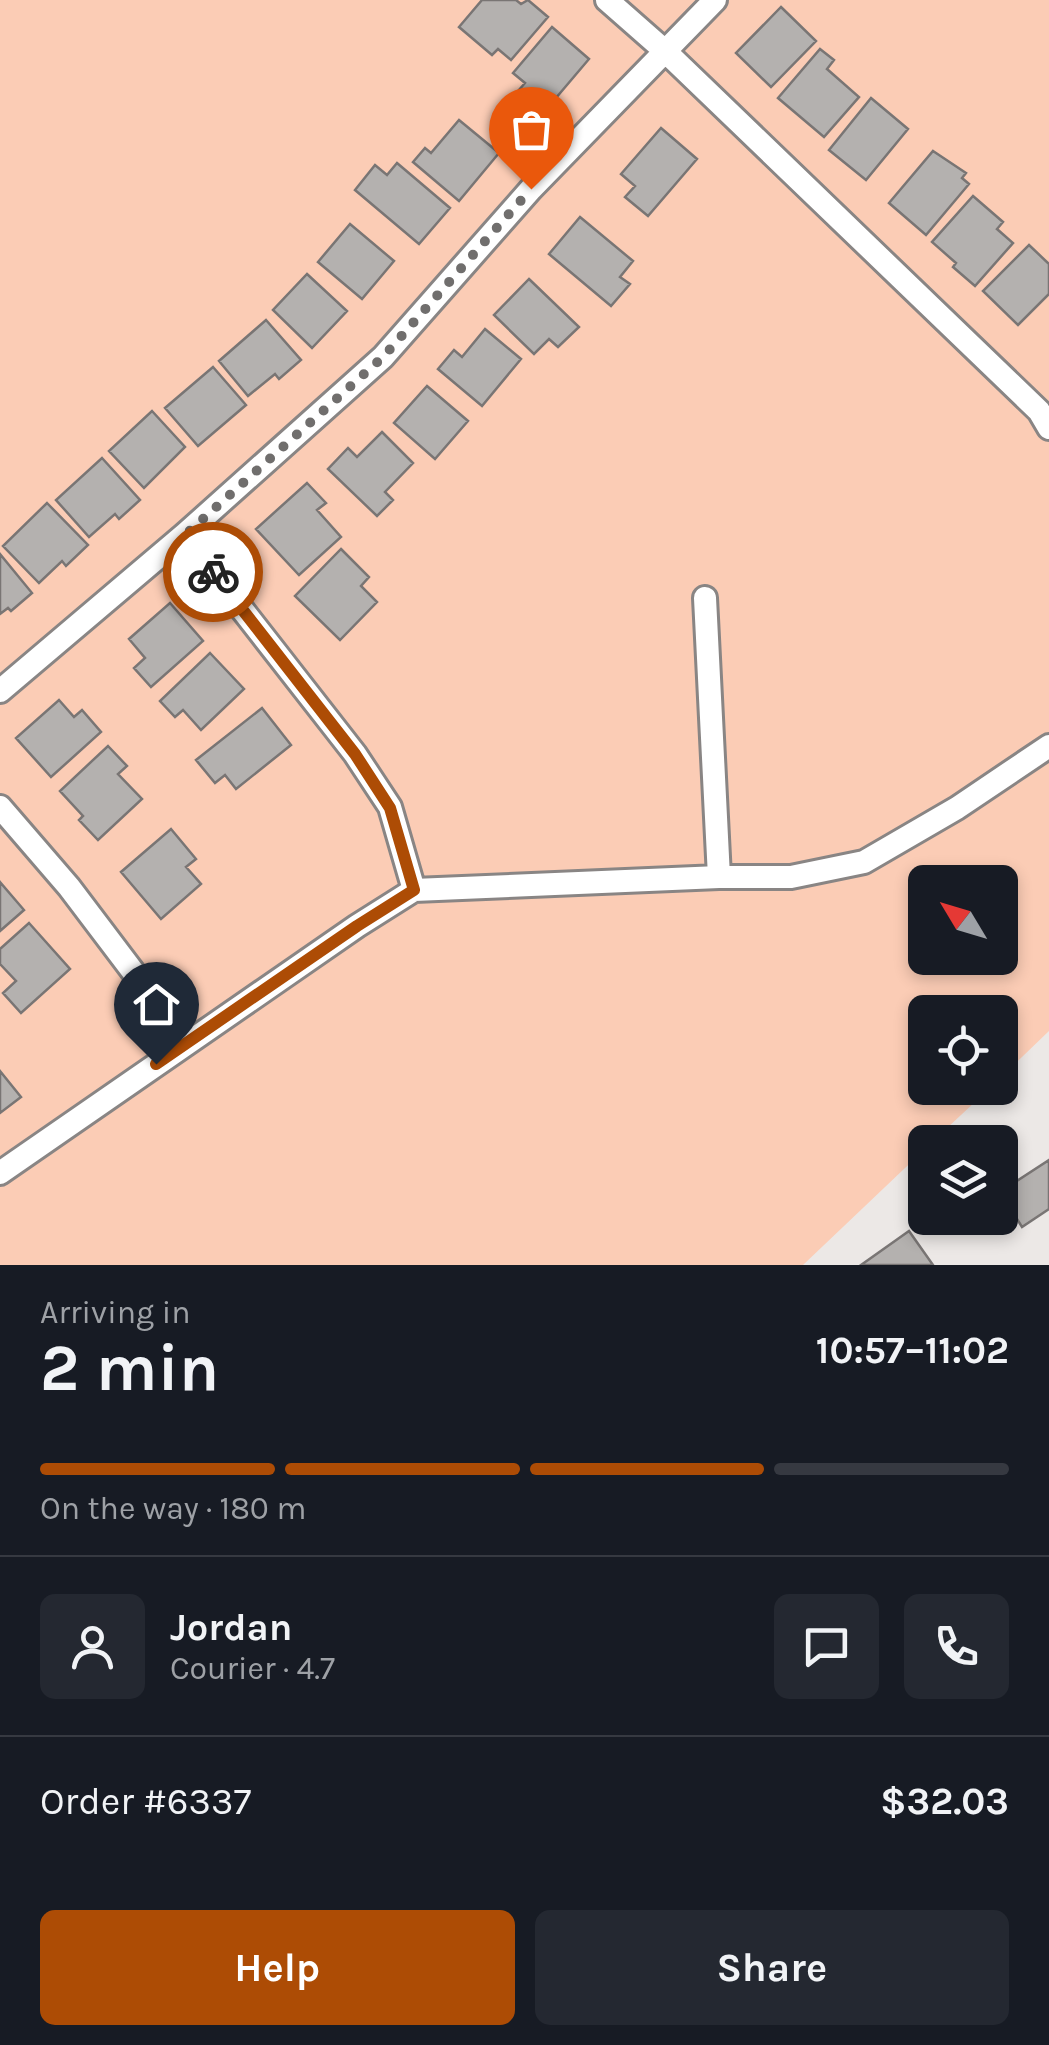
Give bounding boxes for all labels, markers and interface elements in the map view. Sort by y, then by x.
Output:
pin [489,87,574,190]
icon: bag [504,102,559,157]
courier [163,522,263,622]
icon: bike [186,545,241,600]
north arrow [908,865,1018,975]
map controls [908,865,1018,1235]
pin [114,962,199,1065]
icon: home [129,977,184,1032]
button: locate [908,995,1018,1105]
button: layers [908,1125,1018,1235]
text: Arriving in [40,1294,191,1331]
text: 10:57–11:02 [816,1328,1009,1373]
text: 2 min [40,1330,219,1406]
text: On the way · 180 m [40,1490,306,1527]
button: person [40,1594,145,1699]
button: chat [774,1594,879,1699]
button: phone [904,1594,1009,1699]
text: Jordan [170,1605,293,1650]
text: Courier · 4.7 [170,1650,335,1687]
text: Order #6337 [40,1779,251,1824]
text: $32.03 [880,1779,1009,1824]
button: Help [40,1910,515,2025]
button: Share [535,1910,1009,2025]

